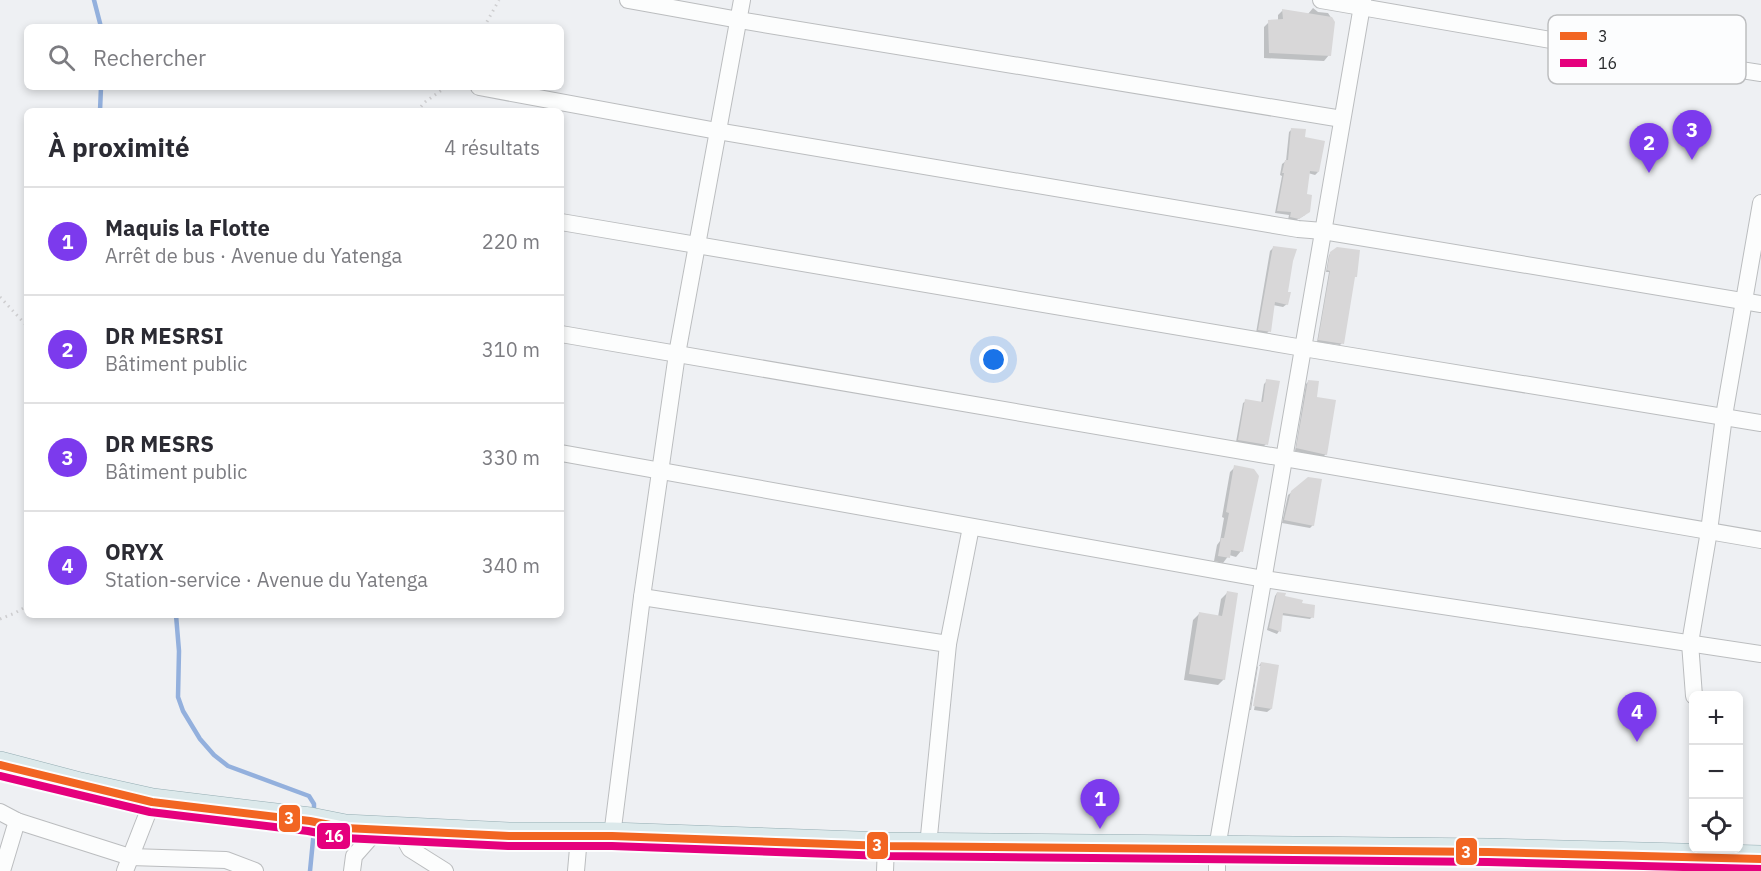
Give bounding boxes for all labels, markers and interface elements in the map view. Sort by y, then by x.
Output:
legend [1548,15,1746,84]
search box [24,24,564,90]
text: 3 [1598,26,1608,46]
icon: search [45,41,78,74]
text: Rechercher [93,43,206,72]
text: 16 [1598,53,1617,73]
pin: 3 [1672,110,1712,160]
pin: 2 [1630,124,1668,173]
text: À proximité [48,130,190,164]
text: 4 résultats [444,134,540,161]
text: Maquis la Flotte [105,213,270,242]
text: 1 [62,228,74,255]
text: 220 m [482,228,540,255]
text: Arrêt de bus · Avenue du Yatenga [105,242,402,269]
text: DR MESRSI [105,321,224,350]
text: 2 [62,336,74,363]
text: 310 m [482,336,540,363]
your location [979,345,1008,374]
text: Bâtiment public [105,350,247,377]
text: DR MESRS [105,429,214,458]
text: 3 [62,444,74,471]
text: 330 m [482,444,540,471]
text: Bâtiment public [105,458,247,485]
text: ORYX [105,537,164,566]
text: 4 [62,552,74,579]
text: 340 m [482,552,540,579]
text: Station-service · Avenue du Yatenga [105,566,428,593]
map controls [1689,691,1743,853]
button: + [1689,691,1743,745]
pin: 4 [1618,692,1656,742]
button: − [1689,745,1743,799]
pin: 1 [1080,780,1120,829]
button: locate [1689,799,1743,853]
line badge: 3 [278,804,301,833]
text: 3 [284,808,294,828]
line badge: 16 [316,822,351,850]
text: 16 [324,826,344,846]
line badge: 3 [866,831,889,860]
text: 3 [872,835,882,855]
line badge: 3 [1455,837,1478,866]
text: 3 [1461,842,1471,862]

